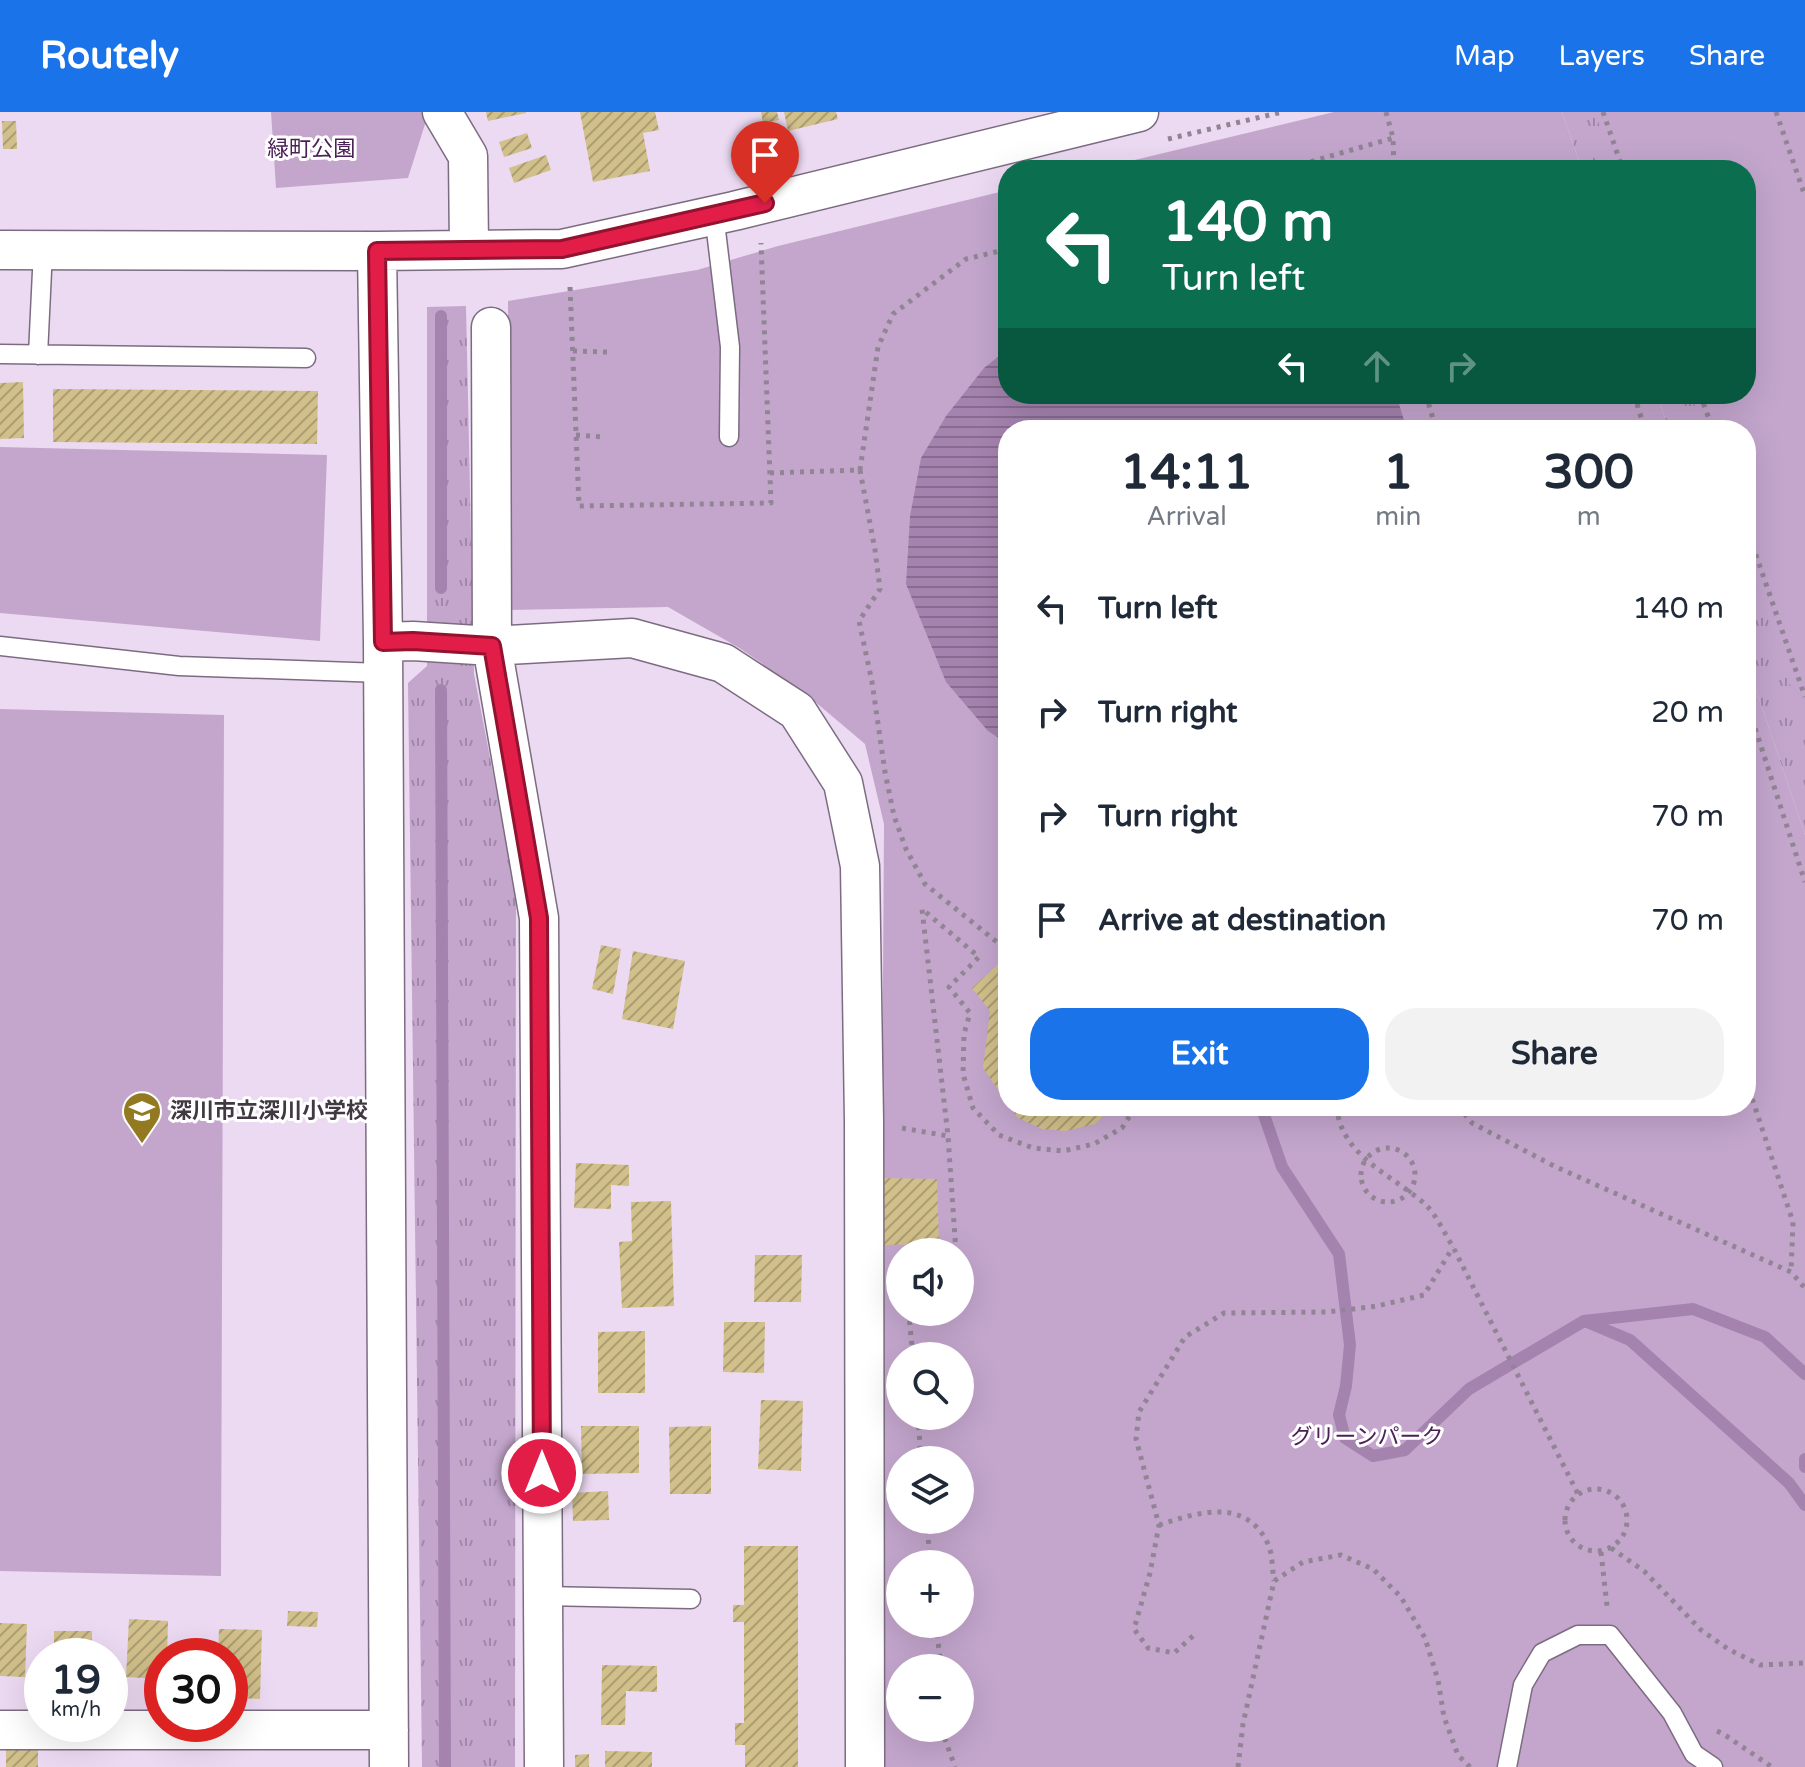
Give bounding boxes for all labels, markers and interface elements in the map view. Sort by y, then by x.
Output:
text: Routely [40,33,179,79]
text: Map [1454,39,1515,73]
text: Layers [1559,39,1645,73]
text: Share [1689,39,1765,73]
pin [731,121,799,203]
icon: arrive [743,133,787,177]
park label: 緑町公園 [267,136,355,162]
text: 140 m [1162,189,1333,256]
icon: left [1030,192,1134,296]
text: Turn left [1162,257,1305,300]
icon: left [1271,344,1315,388]
icon: ahead [1355,344,1399,388]
icon: right [1439,344,1483,388]
text: 14:11 [1120,444,1253,502]
text: 1 [1383,444,1413,502]
text: 300 [1543,444,1634,502]
text: Arrival [1146,501,1227,532]
text: min [1375,501,1421,532]
text: m [1577,501,1601,532]
icon: left [1030,586,1074,630]
text: Turn left [1098,590,1217,627]
text: 140 m [1632,590,1724,627]
icon: right [1030,690,1074,734]
text: Turn right [1098,694,1238,731]
text: 20 m [1651,694,1724,731]
icon: right [1030,794,1074,838]
text: Turn right [1098,798,1238,835]
text: 70 m [1651,798,1724,835]
icon: arrive [1030,898,1074,942]
text: Arrive at destination [1098,902,1386,939]
text: 70 m [1651,902,1724,939]
button: Exit [1030,1008,1369,1100]
button: Share [1385,1008,1724,1100]
school or university icon: 深川市立深川小学校 [121,1090,163,1145]
place label: 深川市立深川小学校 [170,1098,368,1124]
map controls [886,1238,974,1742]
button: sound [886,1238,974,1326]
button: search [886,1342,974,1430]
park label: グリーンパーク [1291,1424,1443,1450]
position arrow [500,1431,584,1515]
button: layers [886,1446,974,1534]
button: + [886,1550,974,1638]
speed limit sign: 30 [144,1638,248,1742]
button: − [886,1654,974,1742]
text: 19 [51,1656,101,1704]
text: km/h [51,1698,101,1722]

